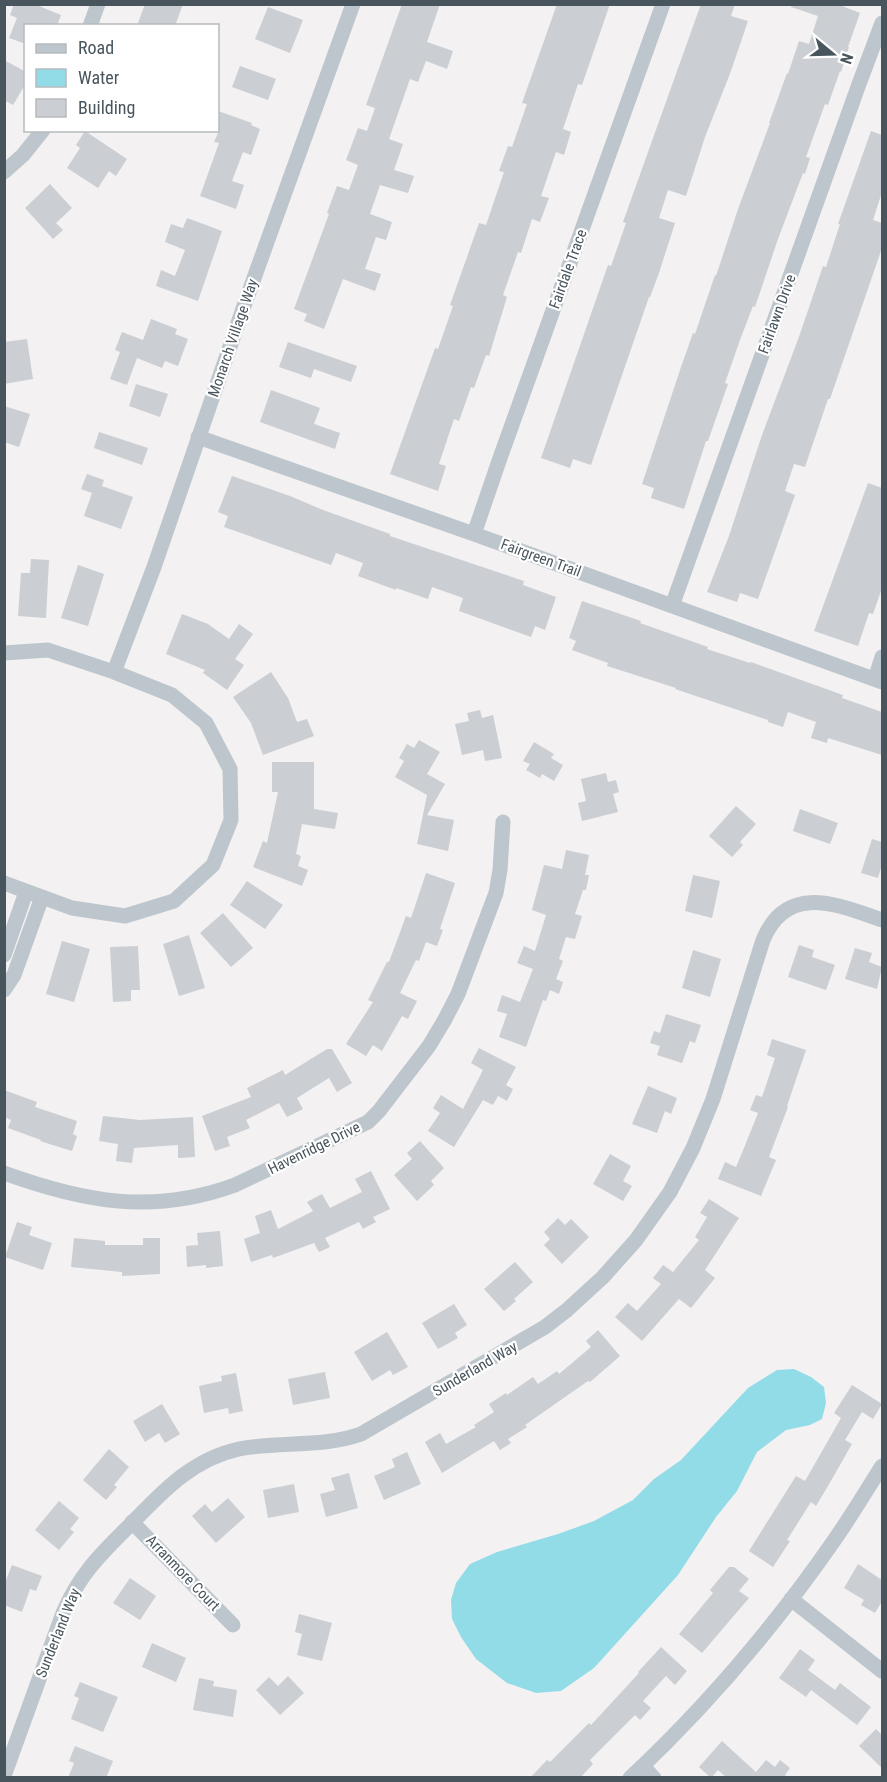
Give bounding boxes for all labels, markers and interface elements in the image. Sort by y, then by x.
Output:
legend [24,24,219,132]
north arrow [803,24,863,84]
text: Road [78,37,114,58]
text: N [836,51,857,66]
text: Water [78,67,120,88]
text: Building [78,97,135,118]
street label: Fairdale Trace [545,227,591,311]
street label: Fairlawn Drive [754,272,800,356]
street label: Monarch Village Way [204,277,262,399]
street label: Fairgreen Trail [498,535,584,581]
street label: Havenridge Drive [265,1118,363,1178]
street label: Sunderland Way [430,1338,520,1400]
street label: Arranmore Court [142,1531,224,1615]
street label: Sunderland Way [32,1586,84,1680]

